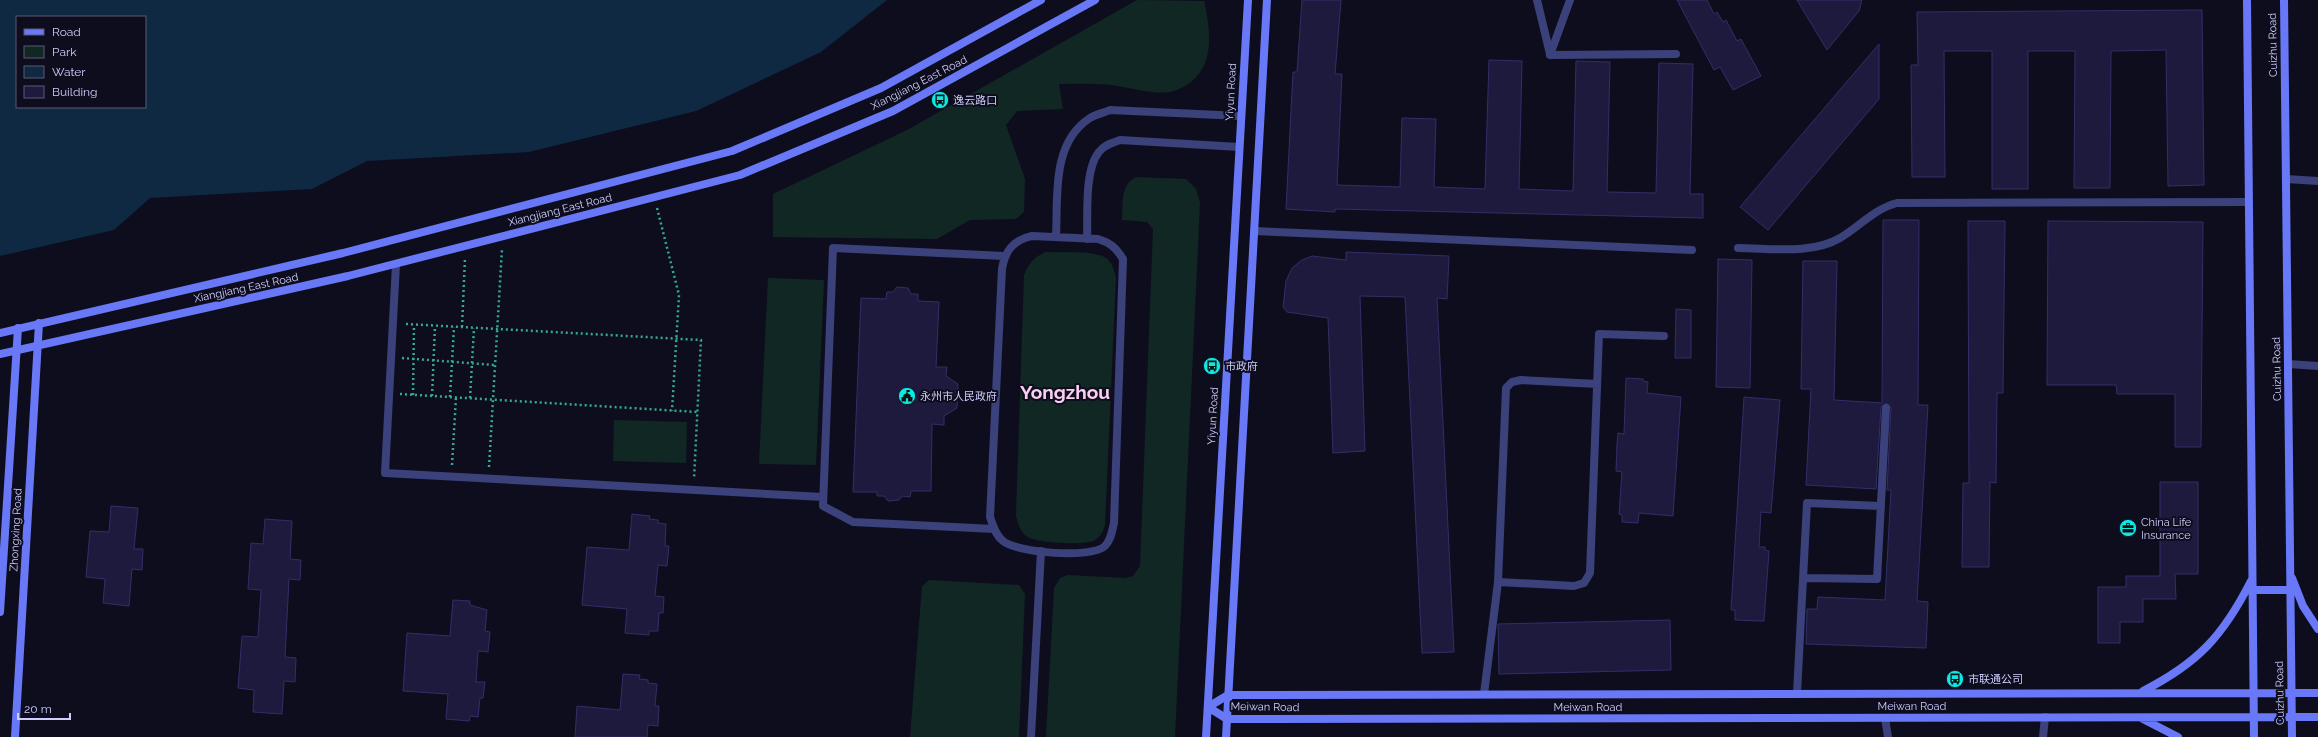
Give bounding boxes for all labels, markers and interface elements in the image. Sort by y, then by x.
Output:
street label: Cuizhu Road [2266,13,2280,77]
legend [16,16,146,108]
text: Road [52,25,81,39]
text: Park [52,45,77,59]
street label: Xiangjiang East Road [869,53,970,113]
street label: Yiyun Road [1223,63,1239,121]
text: Water [52,65,86,79]
text: Building [52,85,98,99]
bus stop icon: 逸云路口 [930,90,950,110]
place label: 逸云路口 [953,94,997,107]
street label: Xiangjiang East Road [507,191,613,229]
street label: Xiangjiang East Road [193,271,300,305]
street label: Cuizhu Road [2270,337,2284,401]
bus stop icon: 市政府 [1202,356,1222,376]
place label: 市政府 [1225,360,1258,373]
district label: Yongzhou [1020,381,1110,403]
public building icon: 永州市人民政府 [897,386,917,406]
street label: Yiyun Road [1205,387,1221,445]
place label: 永州市人民政府 [920,390,997,403]
street label: Zhongxing Road [7,488,25,572]
place label: China Life Insurance [2141,516,2192,542]
office icon: China Life Insurance [2118,518,2138,538]
street label: Cuizhu Road [2273,661,2287,725]
bus stop icon: 市联通公司 [1945,669,1965,689]
place label: 市联通公司 [1968,673,2023,686]
scale bar [18,695,70,721]
street label: Meiwan Road [1230,700,1300,714]
street label: Meiwan Road [1878,700,1947,713]
street label: Meiwan Road [1554,701,1623,714]
text: 20 m [24,702,52,716]

